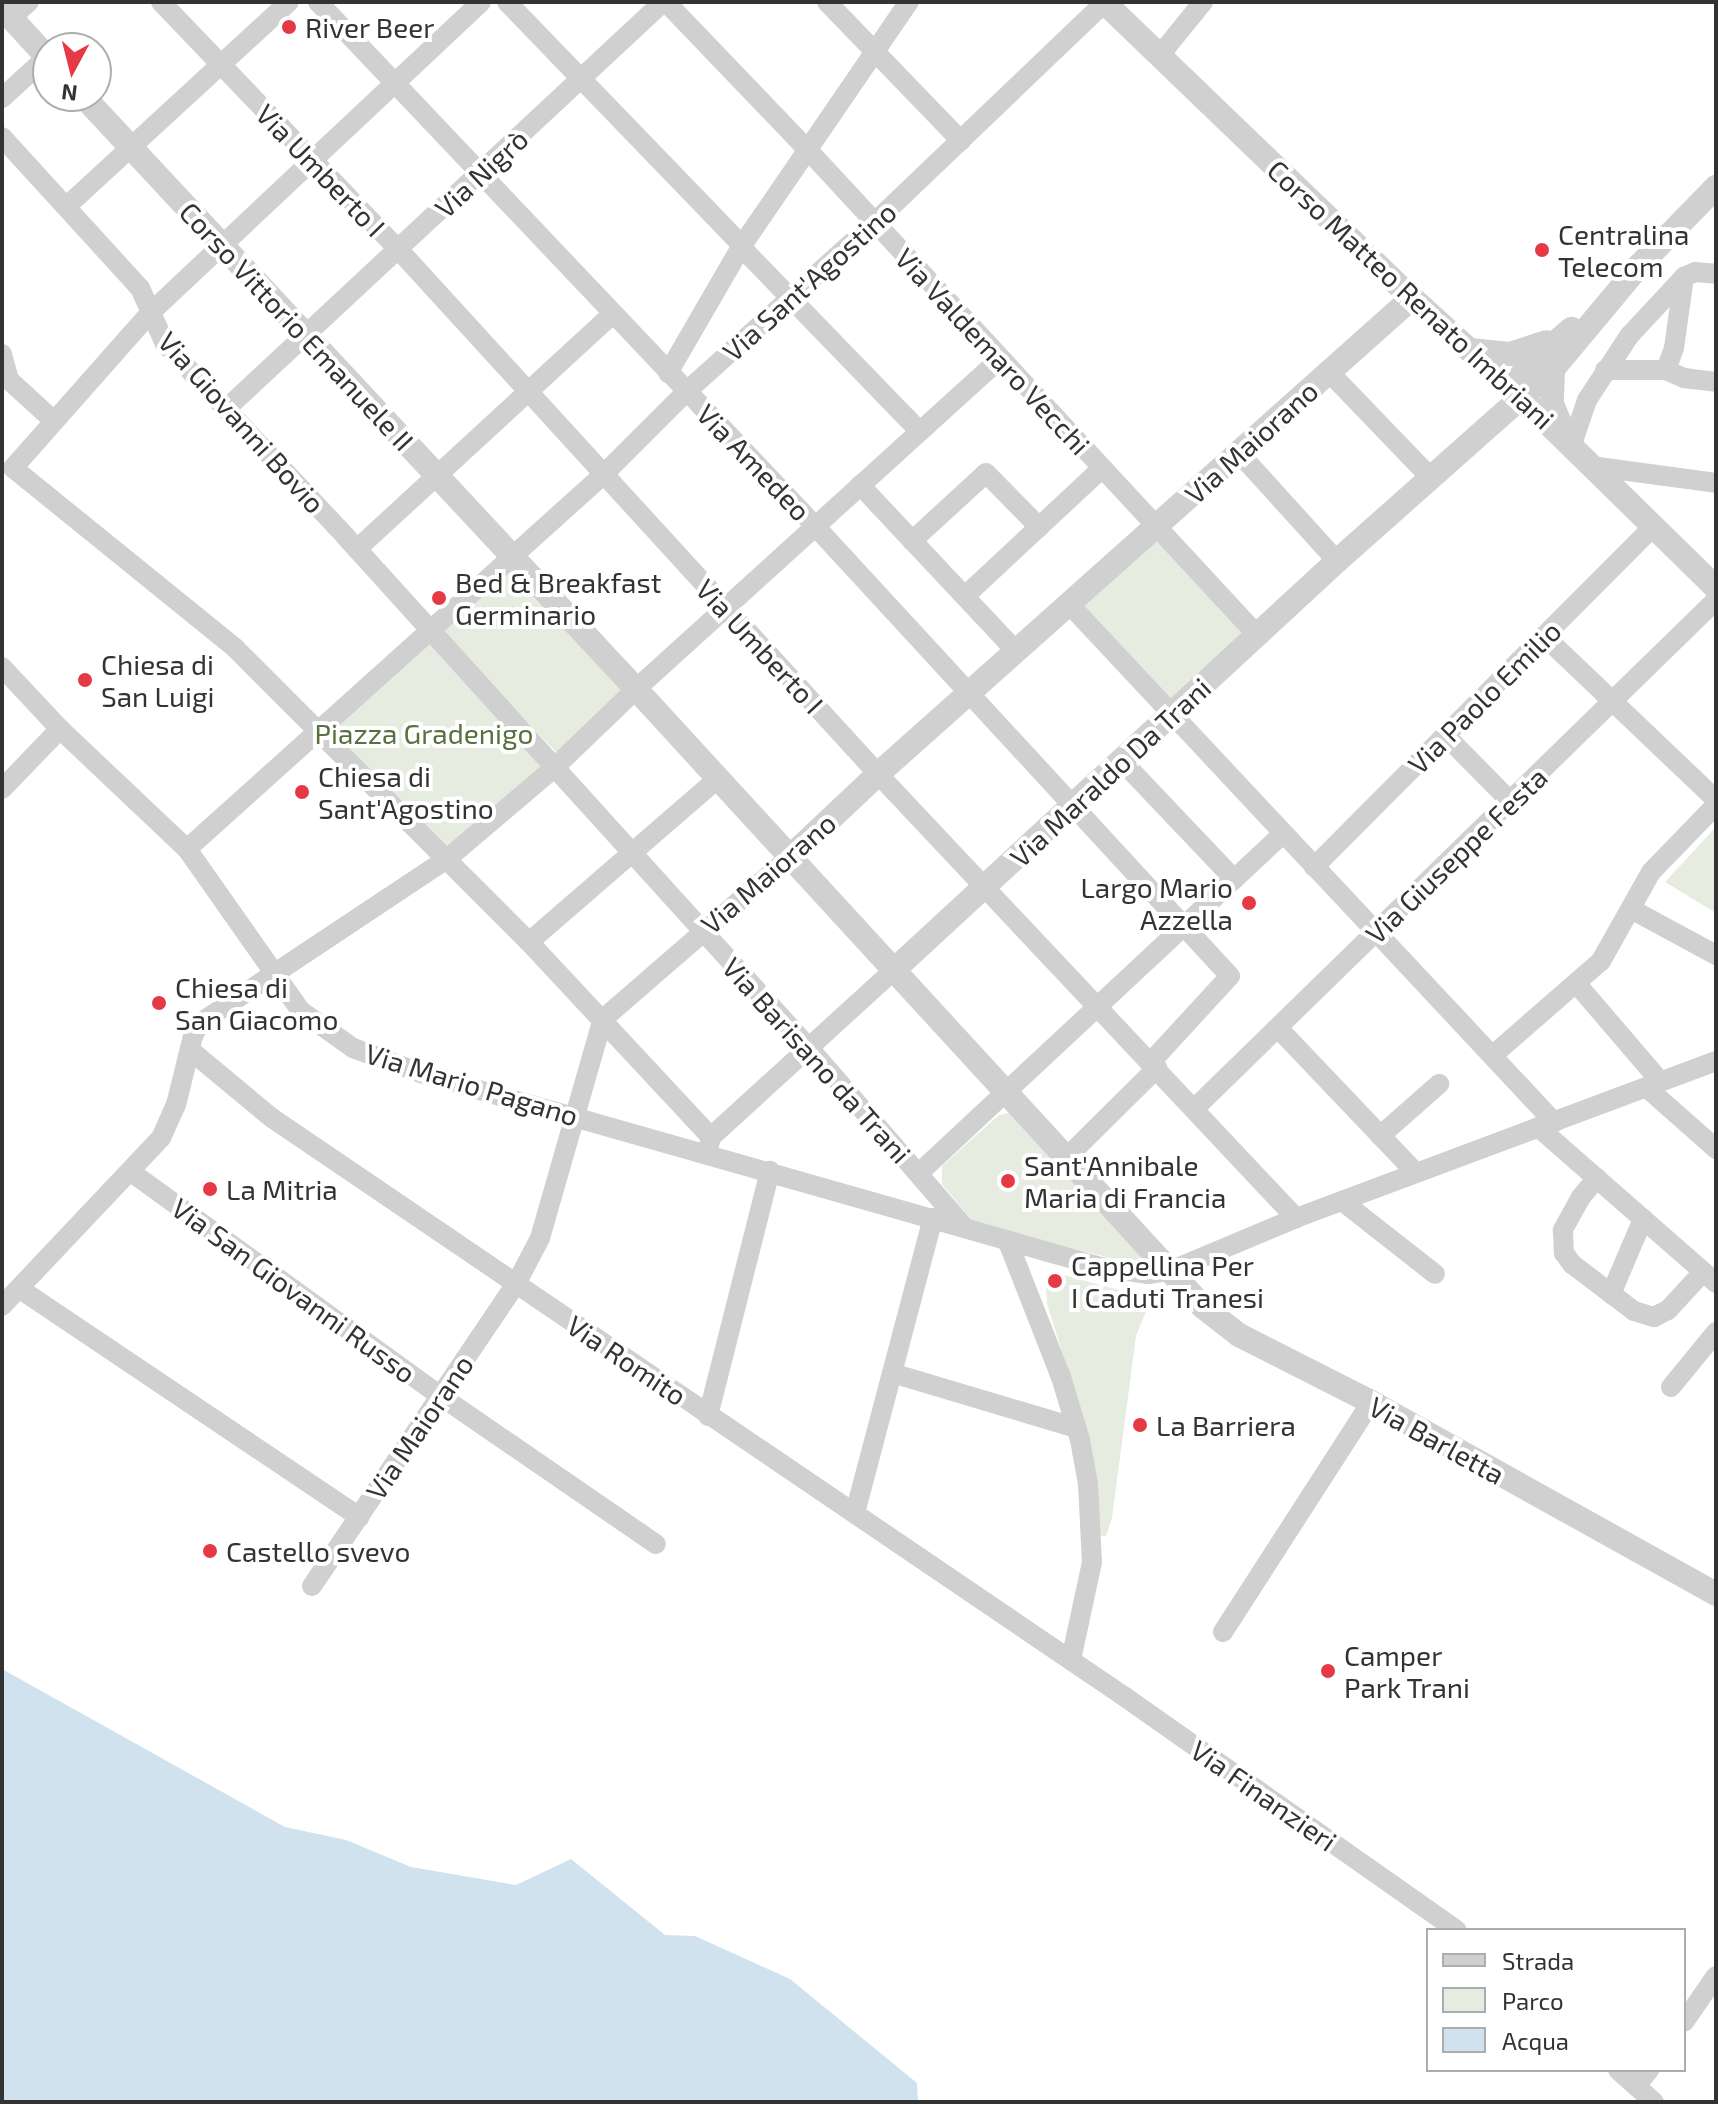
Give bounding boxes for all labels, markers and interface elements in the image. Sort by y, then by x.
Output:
place label: River Beer [305,10,435,44]
marker: River Beer [280,18,298,36]
north arrow [32,32,112,112]
text: N [60,80,79,108]
street label: Via Umberto I [249,97,393,243]
street label: Via Nigrò [428,122,534,224]
street label: Corso Matteo Renato Imbriani [1261,152,1561,436]
street label: Via Sant'Agostino [716,194,902,368]
street label: Corso Vittorio Emanuele II [173,195,421,457]
place label: Centralina Telecom [1558,217,1689,283]
street label: Via Valdemaro Vecchi [888,240,1098,462]
marker: Centralina Telecom [1533,241,1551,259]
street label: Via Giovanni Bovio [152,324,332,520]
street label: Via Maiorano [1178,374,1324,510]
street label: Via Amedeo [690,397,818,527]
place label: Bed & Breakfast Germinario [455,565,661,631]
street label: Via Umberto I [689,572,831,720]
marker: Bed & Breakfast Germinario [430,589,448,607]
street label: Via Paolo Emilio [1401,614,1567,780]
place label: Chiesa di San Luigi [101,647,214,713]
street label: Via Maraldo Da Trani [1003,670,1217,874]
marker: Chiesa di San Luigi [76,671,94,689]
park label: Piazza Gradenigo [315,716,533,750]
place label: Chiesa di Sant'Agostino [318,759,494,825]
street label: Via Giuseppe Festa [1358,760,1554,950]
marker: Chiesa di Sant'Agostino [293,783,311,801]
street label: Via Maiorano [694,805,842,941]
place label: Largo Mario Azzella [1080,870,1233,936]
marker: Largo Mario Azzella [1240,894,1258,912]
street label: Via Barisano da Trani [716,950,918,1170]
place label: Chiesa di San Giacomo [175,970,338,1036]
marker: Chiesa di San Giacomo [150,994,168,1012]
street label: Via Mario Pagano [362,1036,582,1132]
place label: Sant'Annibale Maria di Francia [1024,1148,1226,1214]
place label: La Mitria [226,1172,338,1206]
marker: Sant'Annibale Maria di Francia [999,1172,1017,1190]
marker: La Mitria [201,1180,219,1198]
street label: Via San Giovanni Russo [166,1190,422,1390]
place label: Cappellina Per I Caduti Tranesi [1071,1248,1265,1314]
marker: Cappellina Per I Caduti Tranesi [1046,1272,1064,1290]
street label: Via Romito [561,1308,693,1412]
street label: Via Maiorano [358,1348,480,1506]
street label: Via Barletta [1363,1389,1511,1491]
place label: La Barriera [1156,1408,1296,1442]
marker: La Barriera [1131,1416,1149,1434]
place label: Castello svevo [226,1534,410,1568]
marker: Castello svevo [201,1542,219,1560]
place label: Camper Park Trani [1344,1638,1471,1704]
marker: Camper Park Trani [1319,1662,1337,1680]
street label: Via Finanzieri [1185,1732,1343,1858]
legend [1426,1928,1686,2072]
text: Strada [1502,1946,1574,1975]
text: Parco [1502,1986,1564,2015]
text: Acqua [1502,2026,1569,2055]

